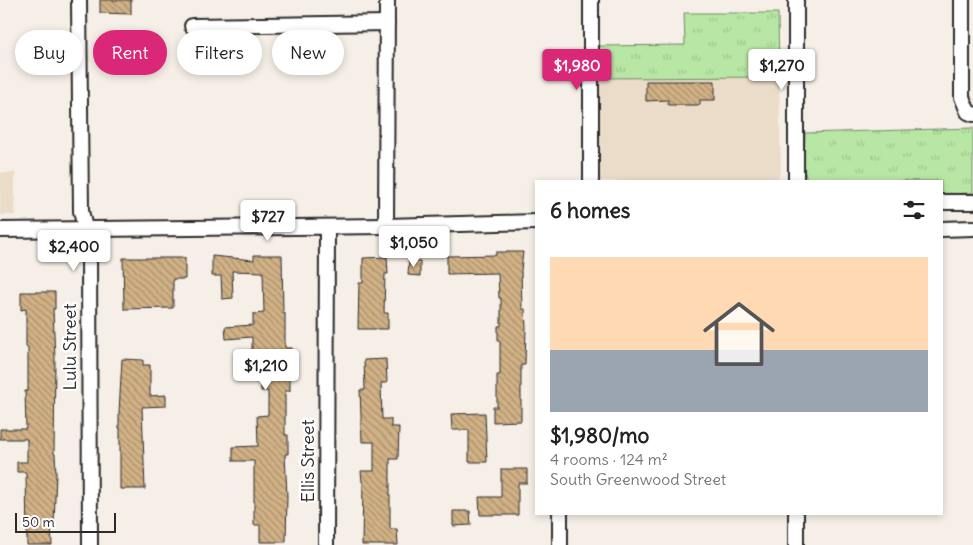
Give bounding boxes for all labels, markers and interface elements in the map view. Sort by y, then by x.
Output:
chip: Buy [15,30,83,75]
chip: Rent [93,30,167,75]
chip: Filters [177,30,262,75]
chip: New [272,30,344,75]
pin: $1,980 [536,48,618,91]
pin: $1,270 [741,48,823,91]
text: $1,980 [553,55,601,75]
text: $1,270 [759,55,805,75]
icon: filters [900,196,928,224]
text: 6 homes [550,197,630,224]
pin: $727 [238,200,298,242]
text: $727 [251,206,285,226]
pin: $1,050 [373,226,455,268]
pin: $2,400 [33,230,115,272]
text: $1,050 [390,232,438,252]
text: $2,400 [49,236,100,256]
icon: home [694,289,784,379]
street label: Lulu Street [58,304,81,390]
pin: $1,210 [225,348,307,391]
text: $1,210 [244,355,288,375]
street label: Ellis Street [296,419,319,503]
text: $1,980/mo [550,422,649,449]
text: 4 rooms · 124 m² [550,449,668,469]
text: South Greenwood Street [550,469,726,489]
scale bar [15,510,116,533]
text: 50 m [22,513,55,531]

